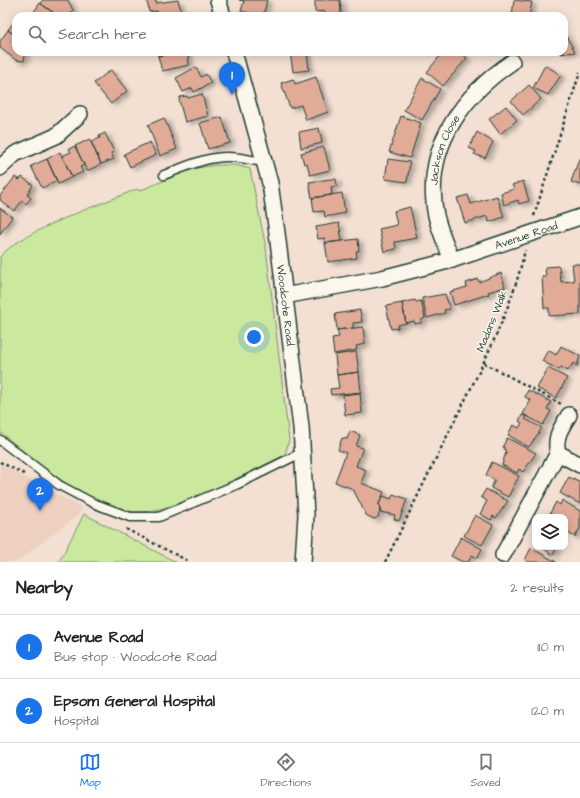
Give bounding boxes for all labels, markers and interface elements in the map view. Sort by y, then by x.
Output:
search box [12,12,568,56]
icon: search [26,23,48,45]
text: Search here [58,24,147,45]
pin: 1 [219,62,245,95]
street label: Jackson Close [426,112,463,185]
street label: Avenue Road [493,217,560,253]
street label: Woodcote Road [273,264,298,347]
street label: Madans Walk [473,287,511,354]
your location [244,327,264,347]
pin: 2 [27,478,53,511]
map controls [532,514,568,550]
button: layers [532,514,568,550]
text: Nearby [16,576,73,600]
text: 2 results [510,579,564,597]
text: Avenue Road [54,627,143,648]
text: 1 [28,638,30,656]
text: 110 m [537,638,564,656]
text: Bus stop · Woodcote Road [54,648,217,666]
text: Epsom General Hospital [54,691,215,712]
text: 2 [25,702,33,720]
text: 120 m [531,702,564,720]
text: Hospital [54,712,99,730]
tab: Map [79,751,101,790]
tab: Directions [260,751,312,790]
tab: Saved [471,751,501,790]

